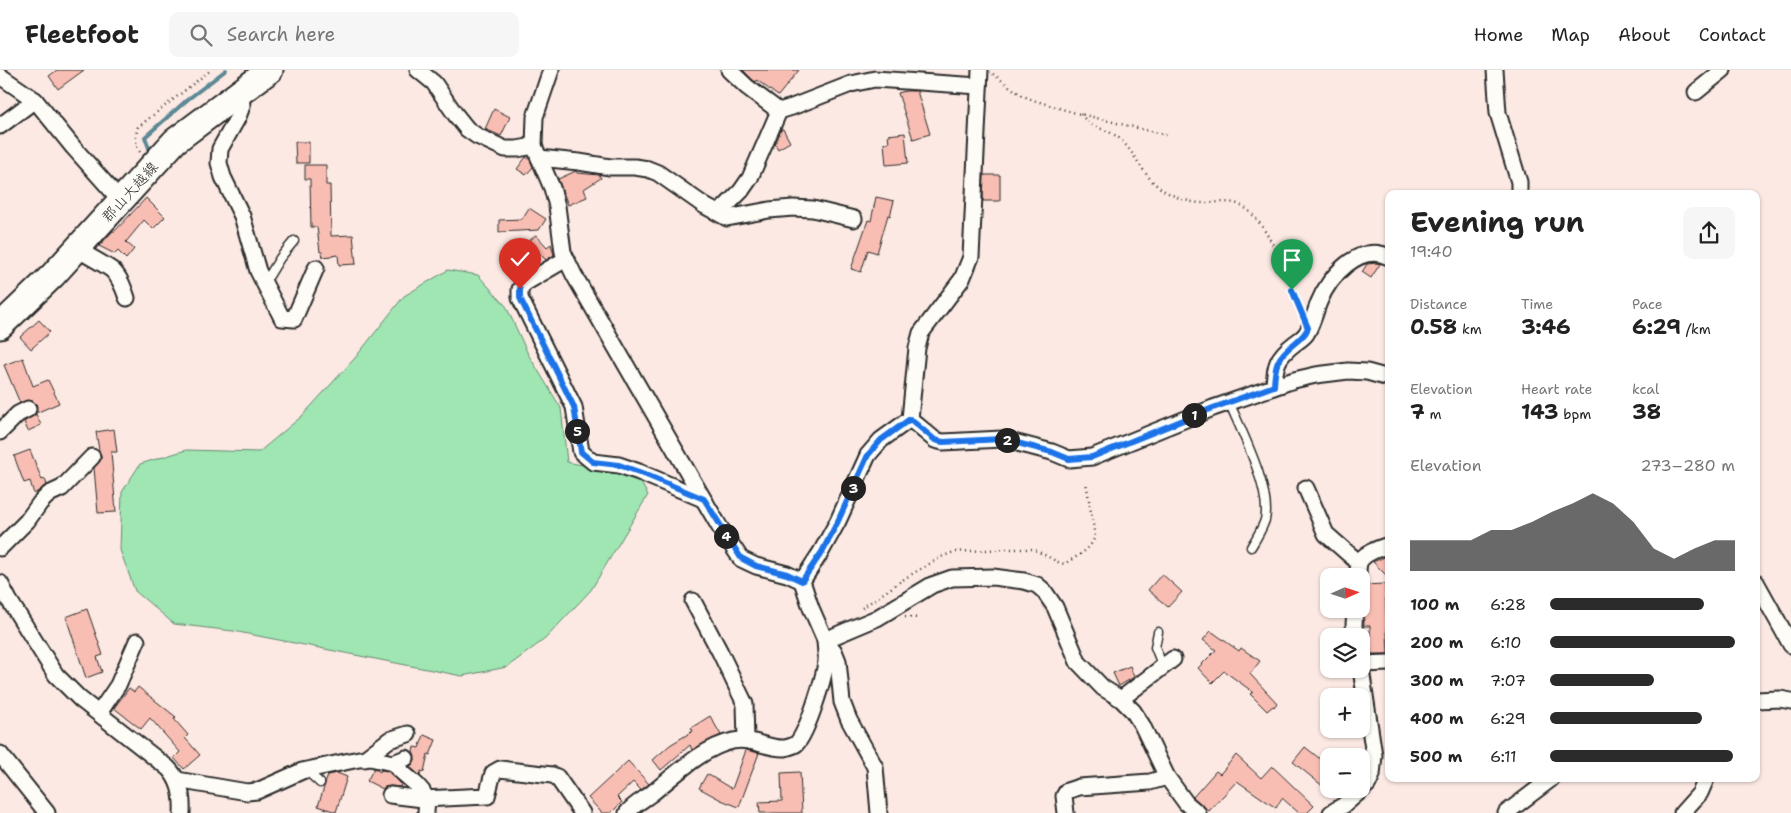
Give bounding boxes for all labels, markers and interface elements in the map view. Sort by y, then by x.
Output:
search box [169,12,519,57]
text: Fleetfoot [25,19,139,51]
icon: search [187,21,215,49]
text: Search here [227,22,335,47]
text: Home [1474,23,1523,47]
text: Map [1551,23,1590,47]
text: About [1618,23,1671,47]
text: Contact [1699,23,1766,47]
street label: 郡山大越線 [97,157,163,227]
text: Evening run [1410,203,1585,241]
button: share [1683,207,1735,259]
pin [499,238,541,289]
pin [1271,239,1313,290]
text: 19:40 [1410,241,1453,262]
icon: check [506,245,534,273]
icon: arrive [1278,246,1306,274]
text: Distance [1410,295,1467,313]
text: Time [1521,295,1553,313]
text: Pace [1632,295,1663,313]
text: 0.58 [1410,313,1457,341]
text: 3:46 [1521,313,1571,341]
text: 6:29 [1632,313,1681,341]
text: km [1457,320,1482,338]
text: /km [1681,320,1711,338]
text: Elevation [1410,380,1473,398]
text: Heart rate [1521,380,1592,398]
text: kcal [1632,380,1659,398]
text: 7 [1410,398,1425,426]
text: 143 [1521,398,1558,426]
text: 38 [1632,398,1661,426]
pin: 1 [1182,402,1206,428]
text: m [1425,405,1442,423]
text: bpm [1558,405,1591,423]
text: 1 [1191,406,1198,424]
pin: 5 [564,418,590,444]
text: 5 [573,422,582,440]
pin: 2 [994,428,1020,452]
text: 2 [1003,431,1012,449]
text: Elevation [1410,455,1482,476]
text: 273–280 m [1640,455,1735,476]
pin: 3 [840,476,866,500]
text: 3 [849,479,858,497]
pin: 4 [714,524,738,548]
text: 4 [722,527,731,545]
north arrow [1320,568,1370,618]
map controls [1320,568,1370,798]
text: 100 m [1410,594,1459,615]
text: 6:28 [1490,594,1526,615]
button: layers [1320,628,1370,678]
text: 200 m [1410,632,1463,653]
text: 6:10 [1490,632,1521,653]
text: 300 m [1410,670,1464,691]
text: 7:07 [1490,670,1526,691]
button: + [1320,688,1370,738]
text: 400 m [1410,708,1464,729]
text: 6:29 [1490,708,1526,729]
text: 500 m [1410,746,1462,767]
text: 6:11 [1490,746,1517,767]
button: − [1320,748,1370,798]

